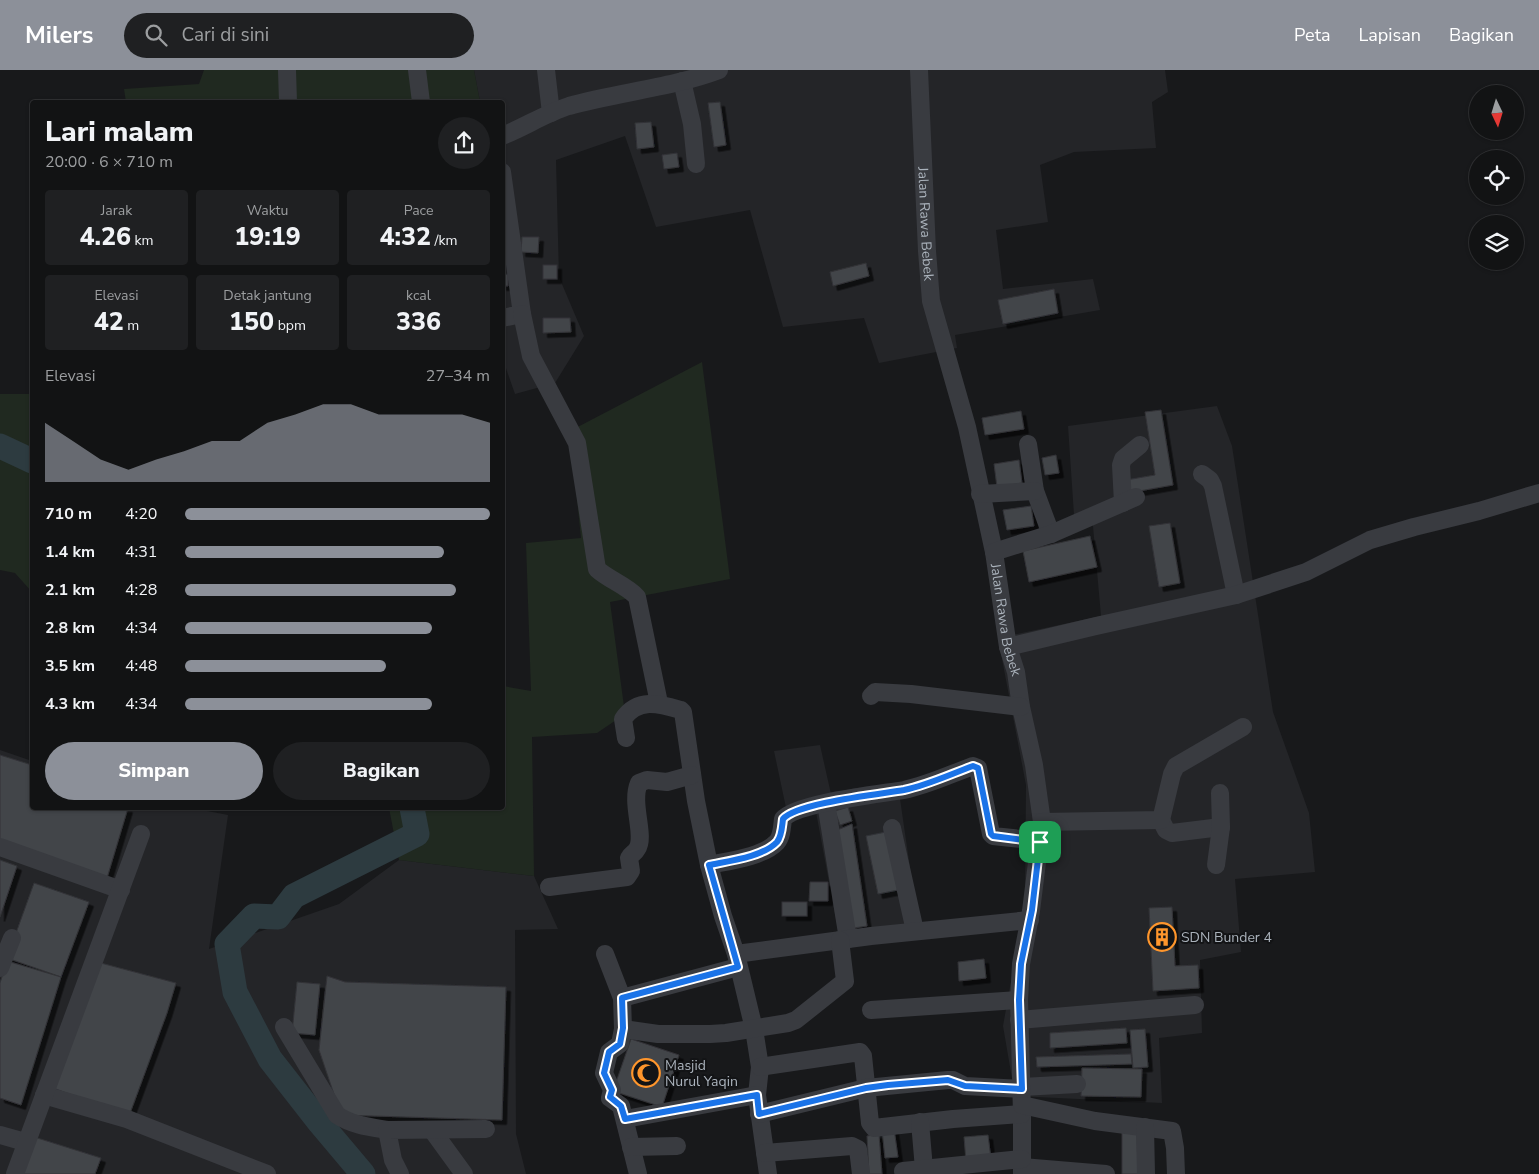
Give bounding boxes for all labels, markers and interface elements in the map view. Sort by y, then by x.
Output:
search box [124,13,474,58]
text: Milers [25,19,94,51]
icon: search [142,21,170,49]
text: Cari di sini [182,22,269,48]
text: Peta [1294,23,1330,47]
text: Lapisan [1358,23,1421,47]
text: Bagikan [1449,23,1514,47]
north arrow [1469,85,1524,140]
map controls [1469,85,1524,270]
text: Lari malam [45,113,194,151]
button: share [438,117,490,169]
button: locate [1469,150,1524,205]
text: 20:00 · 6 × 710 m [45,151,173,173]
street label: Jalan Rawa Bebek [913,165,938,283]
text: Jarak [101,201,132,220]
text: Waktu [247,201,288,220]
text: Pace [404,201,433,220]
button: layers [1469,215,1524,270]
text: 4.26 [79,220,131,254]
text: 19:19 [234,220,301,254]
text: 4:32 [379,220,431,254]
text: km [131,231,154,250]
text: /km [431,231,458,250]
text: Elevasi [94,286,139,305]
text: Detak jantung [223,286,312,305]
text: kcal [406,286,431,305]
text: 42 [94,305,124,339]
text: 150 [229,305,274,339]
text: 336 [396,305,441,339]
text: m [124,316,139,335]
text: bpm [274,316,306,335]
text: Elevasi [45,365,95,387]
text: 27–34 m [426,365,490,387]
text: 710 m [45,503,92,525]
text: 4:20 [125,503,157,525]
text: 1.4 km [45,541,95,563]
text: 4:31 [125,541,157,563]
street label: Jalan Rawa Bebek [986,561,1026,679]
text: 2.1 km [45,579,95,601]
text: 4:28 [125,579,157,601]
text: 2.8 km [45,617,95,639]
text: 4:34 [125,617,157,639]
text: 3.5 km [45,655,95,677]
text: 4:48 [125,655,157,677]
text: 4.3 km [45,693,95,715]
text: 4:34 [125,693,157,715]
button: Simpan [45,742,263,800]
button: Bagikan [273,742,490,800]
pin [1019,821,1061,863]
icon: arrive [1026,828,1054,856]
building icon: SDN Bunder 4 [1147,922,1177,952]
place label: SDN Bunder 4 [1181,928,1272,947]
place label: Masjid Nurul Yaqin [665,1056,738,1091]
mosque icon: Masjid Nurul Yaqin [631,1058,661,1088]

